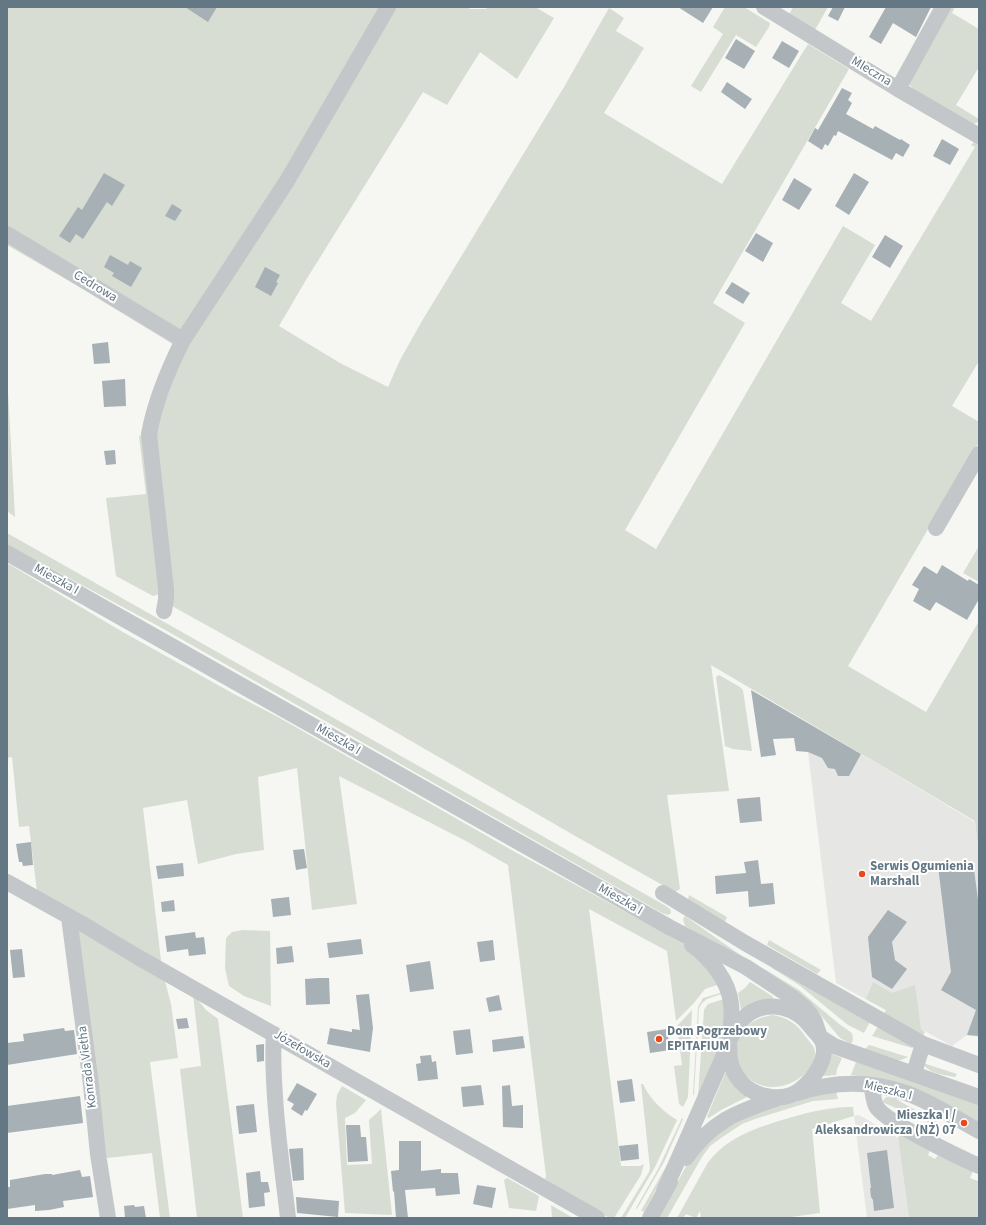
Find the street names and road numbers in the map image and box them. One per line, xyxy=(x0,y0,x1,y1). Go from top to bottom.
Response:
street label: Mleczna xyxy=(848,54,894,90)
street label: Cedrowa xyxy=(70,268,120,306)
street label: Mieszka I xyxy=(31,561,81,599)
street label: Mieszka I xyxy=(313,721,363,759)
street label: Mieszka I xyxy=(595,881,645,919)
street label: Konrada Vietha xyxy=(75,1025,101,1109)
street label: Józefowska xyxy=(271,1027,333,1073)
street label: Mieszka I xyxy=(862,1078,914,1104)

